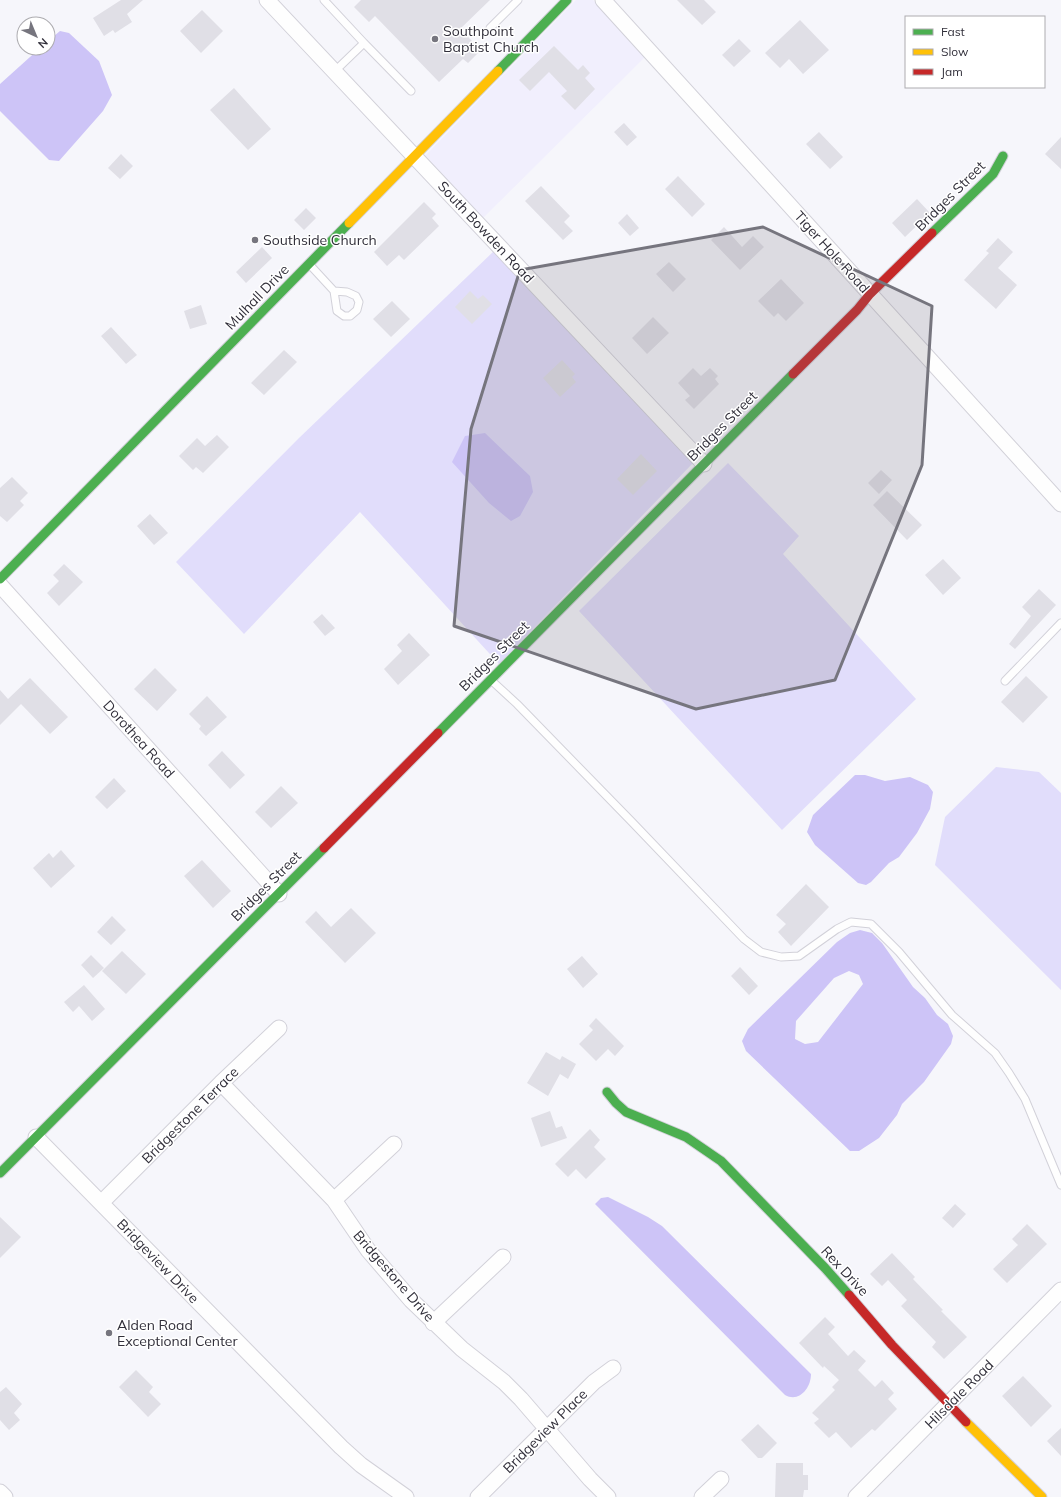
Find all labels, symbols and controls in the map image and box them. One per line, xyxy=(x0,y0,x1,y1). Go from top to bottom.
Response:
north arrow xyxy=(16,16,56,56)
legend xyxy=(905,16,1045,88)
place label: Southpoint Baptist Church xyxy=(443,22,539,56)
text: Fast xyxy=(941,24,965,39)
marker: Southpoint Baptist Church xyxy=(430,34,440,44)
text: N xyxy=(35,35,51,51)
text: Slow xyxy=(941,44,969,59)
text: Jam xyxy=(941,64,963,79)
street label: Bridges Street xyxy=(911,157,989,235)
street label: South Bowden Road xyxy=(434,177,538,287)
street label: Tiger Hole Road xyxy=(790,207,874,297)
place label: Southside Church xyxy=(263,231,377,249)
marker: Southside Church xyxy=(250,235,260,245)
street label: Mulhall Drive xyxy=(221,260,293,334)
street label: Bridges Street xyxy=(683,387,761,465)
street label: Bridges Street xyxy=(455,617,533,695)
street label: Dorothea Road xyxy=(99,696,179,782)
street label: Bridges Street xyxy=(227,847,305,925)
street label: Bridgestone Terrace xyxy=(138,1063,242,1167)
street label: Bridgeview Drive xyxy=(113,1215,203,1307)
street label: Bridgestone Drive xyxy=(349,1227,439,1325)
street label: Rex Drive xyxy=(817,1242,873,1300)
place label: Alden Road Exceptional Center xyxy=(117,1316,238,1350)
marker: Alden Road Exceptional Center xyxy=(104,1328,114,1338)
street label: Hilsdale Road xyxy=(921,1356,997,1432)
street label: Bridgeview Place xyxy=(499,1385,591,1477)

